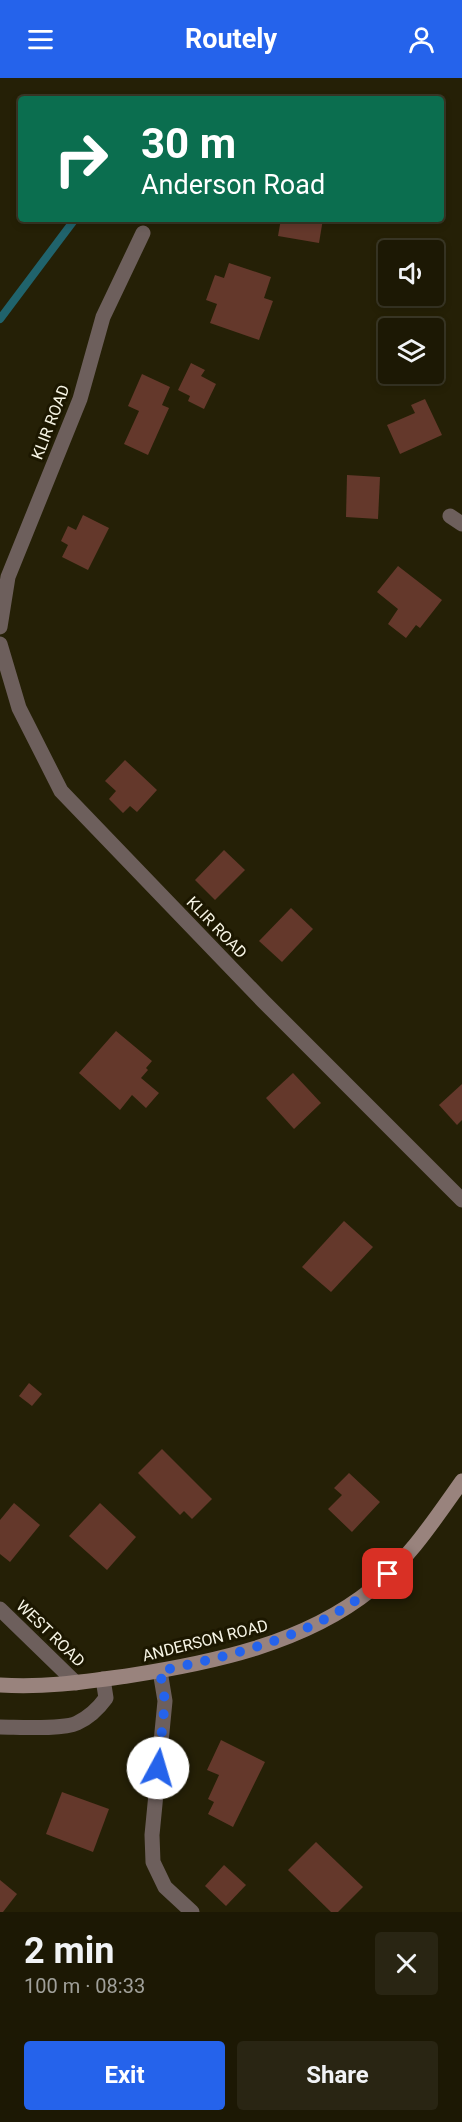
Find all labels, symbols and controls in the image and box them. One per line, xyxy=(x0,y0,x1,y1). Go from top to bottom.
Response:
icon: menu xyxy=(24,23,57,56)
text: Routely xyxy=(185,23,277,55)
icon: person xyxy=(405,23,438,56)
text: 30 m xyxy=(141,119,236,168)
icon: right xyxy=(42,120,120,198)
text: Anderson Road xyxy=(141,169,325,201)
map controls xyxy=(378,240,444,384)
button: sound xyxy=(378,240,444,306)
button: layers xyxy=(378,318,444,384)
street label: KLIR ROAD xyxy=(28,382,73,462)
street label: KLIR ROAD xyxy=(183,893,251,962)
pin xyxy=(362,1548,413,1599)
icon: arrive xyxy=(371,1557,404,1590)
street label: WEST ROAD xyxy=(13,1596,89,1671)
street label: ANDERSON ROAD xyxy=(140,1616,270,1665)
position arrow xyxy=(126,1736,190,1800)
text: 2 min xyxy=(24,1930,115,1972)
button: close xyxy=(375,1932,438,1995)
text: 100 m · 08:33 xyxy=(24,1974,145,1998)
button: Exit xyxy=(24,2041,225,2110)
button: Share xyxy=(237,2041,438,2110)

